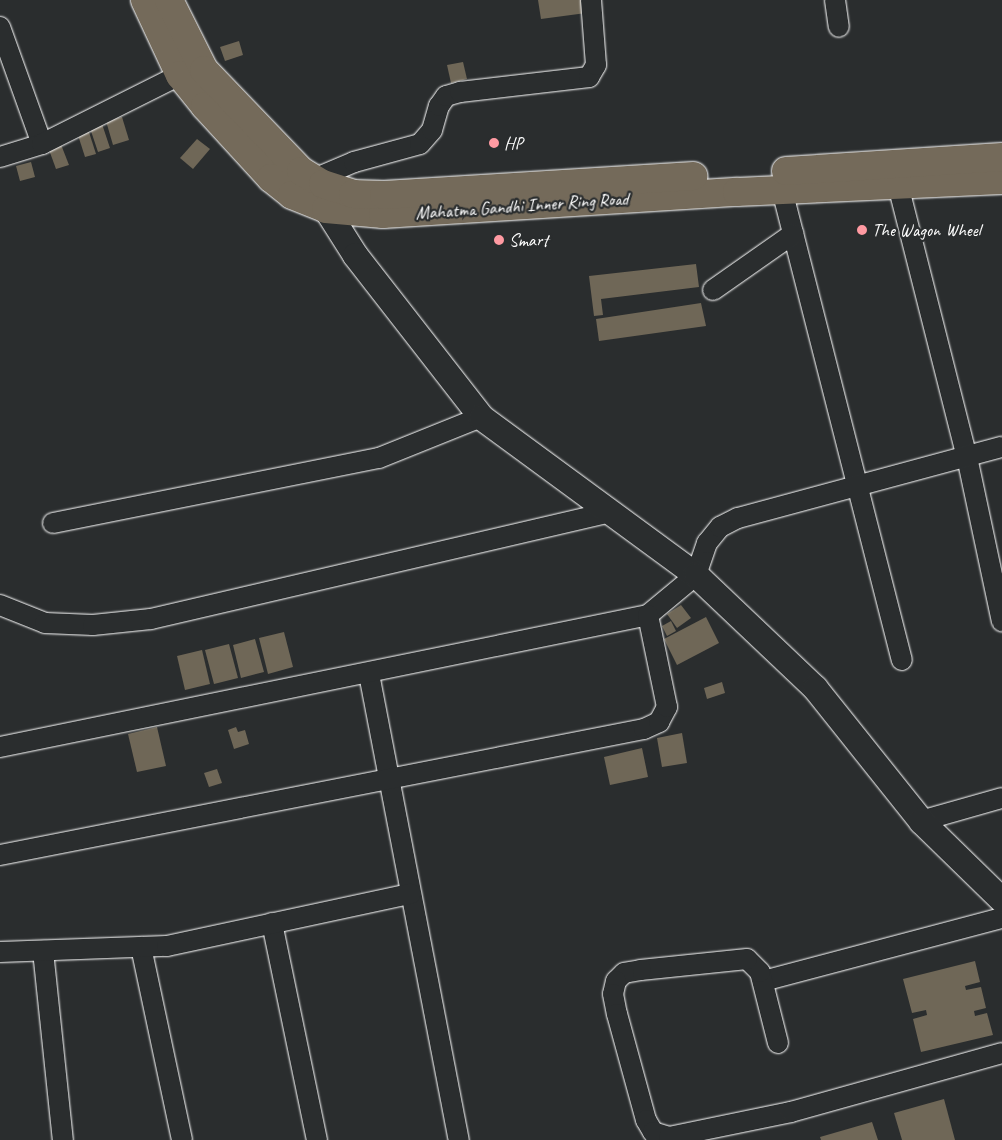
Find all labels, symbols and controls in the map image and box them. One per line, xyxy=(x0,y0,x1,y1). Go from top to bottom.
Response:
place label: HP xyxy=(504,132,523,154)
marker: HP xyxy=(488,137,500,149)
street label: Mahatma Gandhi Inner Ring Road xyxy=(415,188,629,224)
place label: The Wagon Wheel xyxy=(872,219,982,241)
marker: The Wagon Wheel xyxy=(856,224,868,236)
place label: Smart xyxy=(509,229,548,251)
marker: Smart xyxy=(493,234,505,246)

